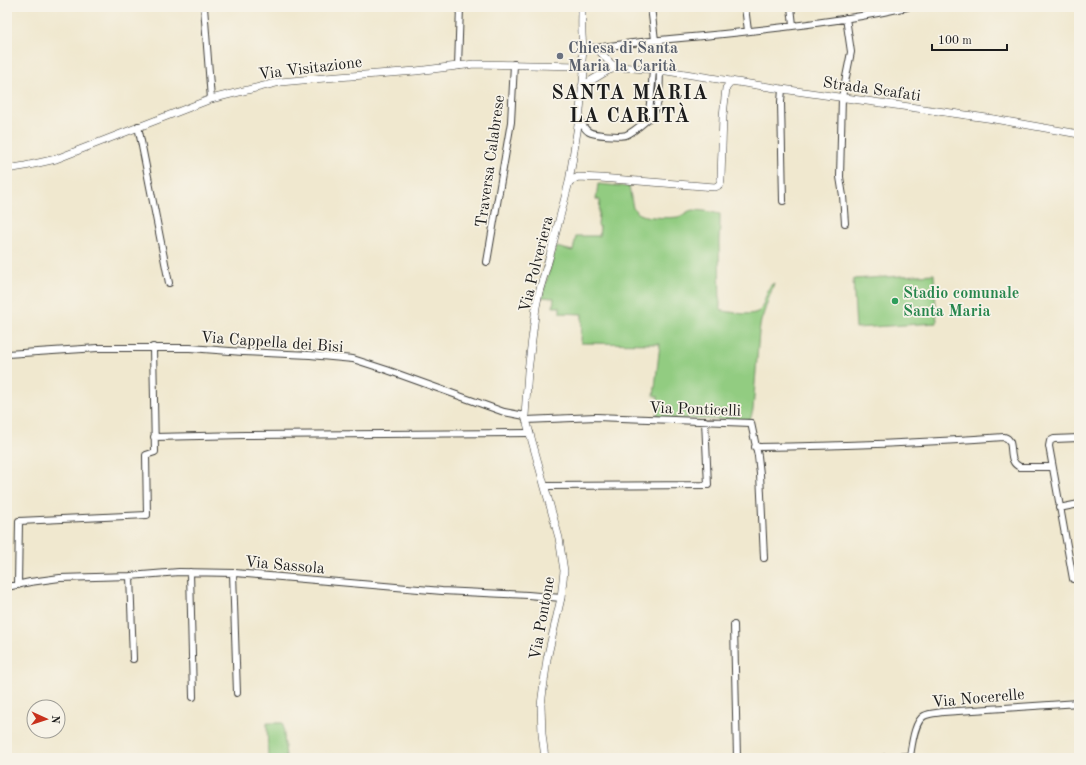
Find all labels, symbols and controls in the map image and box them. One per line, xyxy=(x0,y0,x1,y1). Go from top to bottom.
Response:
scale bar xyxy=(932,26,1007,52)
text: 100 m xyxy=(938,35,972,47)
place label: Chiesa di Santa Maria la Carità xyxy=(568,41,678,75)
marker: Chiesa di Santa Maria la Carità xyxy=(555,51,565,61)
street label: Via Visitazione xyxy=(257,55,363,83)
street label: Strada Scafati xyxy=(822,75,922,105)
district label: SANTA MARIA LA CARITÀ xyxy=(551,84,709,127)
street label: Traversa Calabrese xyxy=(474,94,508,229)
street label: Via Polveriera xyxy=(517,215,557,314)
place label: Stadio comunale Santa Maria xyxy=(903,286,1019,320)
marker: Stadio comunale Santa Maria xyxy=(890,296,900,306)
street label: Via Cappella dei Bisi xyxy=(200,330,344,356)
street label: Via Ponticelli xyxy=(649,400,741,420)
street label: Via Sassola xyxy=(244,555,326,577)
street label: Via Pontone xyxy=(528,575,558,661)
street label: Via Nocerelle xyxy=(931,687,1025,711)
north arrow xyxy=(26,699,66,739)
text: N xyxy=(49,715,60,725)

